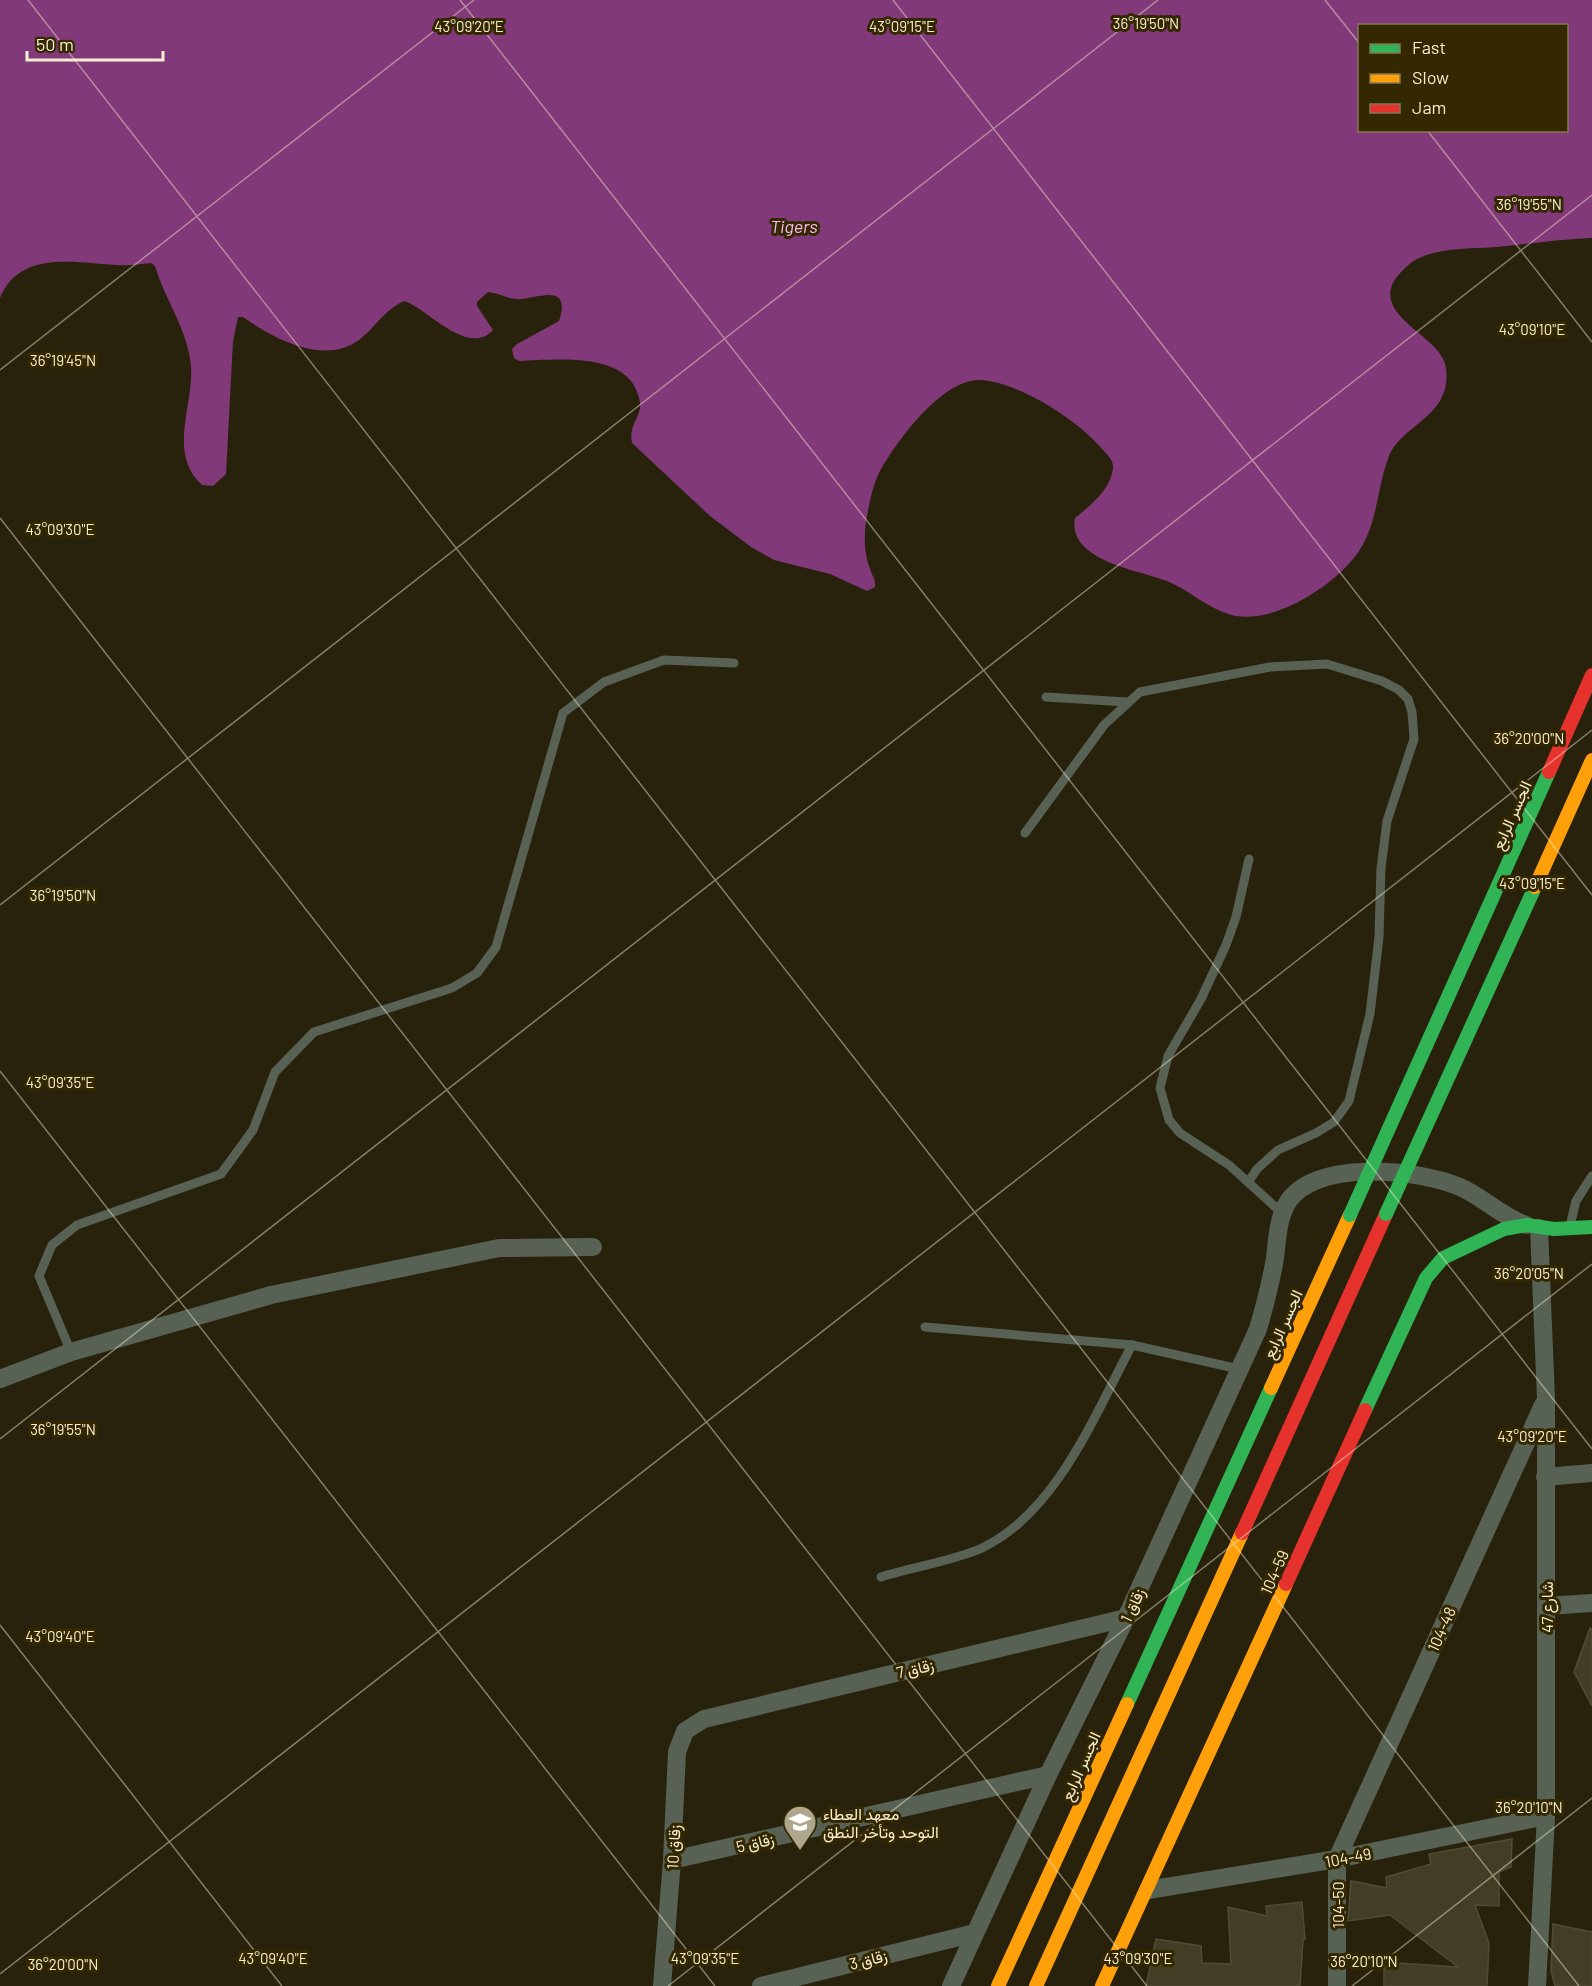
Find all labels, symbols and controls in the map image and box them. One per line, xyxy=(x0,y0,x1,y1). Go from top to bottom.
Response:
text: 36°19'50"N xyxy=(1113,14,1179,32)
text: 43°09'20"E xyxy=(434,17,504,35)
text: 43°09'15"E xyxy=(869,17,935,35)
scale bar xyxy=(27,24,164,62)
legend xyxy=(1358,24,1568,132)
text: 50 m xyxy=(36,33,74,55)
text: Fast xyxy=(1412,36,1446,58)
text: Slow xyxy=(1412,66,1449,88)
text: Jam xyxy=(1412,96,1446,118)
text: 36°19'55"N xyxy=(1496,195,1562,213)
water label: Tigers xyxy=(770,215,818,237)
text: 43°09'10"E xyxy=(1499,320,1565,338)
text: 36°19'45"N xyxy=(30,351,96,369)
text: 43°09'30"E xyxy=(25,520,95,538)
text: 36°20'00"N xyxy=(1494,729,1564,747)
street label: الجسر الرابع xyxy=(1487,778,1537,854)
text: 43°09'15"E xyxy=(1499,874,1565,892)
text: 36°19'50"N xyxy=(30,886,96,904)
text: 43°09'35"E xyxy=(26,1073,94,1091)
text: 36°20'05"N xyxy=(1494,1264,1564,1282)
street label: الجسر الرابع xyxy=(1258,1287,1308,1363)
text: 36°19'55"N xyxy=(30,1420,96,1438)
text: 43°09'20"E xyxy=(1497,1427,1567,1445)
street label: 104-59 xyxy=(1256,1547,1292,1597)
street label: شارع 47 xyxy=(1537,1581,1559,1633)
street label: زقاق 1 xyxy=(1116,1585,1150,1626)
street label: 104-48 xyxy=(1423,1604,1459,1654)
text: 43°09'40"E xyxy=(25,1627,95,1645)
street label: زقاق 7 xyxy=(894,1654,936,1683)
street label: الجسر الرابع xyxy=(1056,1729,1106,1805)
text: 36°20'10"N xyxy=(1495,1798,1563,1816)
school or university icon: معهد العطاء التوحد وتأخر النطق xyxy=(782,1804,818,1851)
place label: معهد العطاء التوحد وتأخر النطق xyxy=(823,1804,939,1843)
street label: زقاق 10 xyxy=(662,1824,686,1870)
street label: زقاق 5 xyxy=(734,1828,776,1858)
street label: 104-49 xyxy=(1323,1843,1373,1871)
street label: 104-50 xyxy=(1328,1881,1347,1929)
street label: زقاق 3 xyxy=(847,1945,889,1975)
text: 43°09'40"E xyxy=(238,1949,308,1967)
text: 43°09'35"E xyxy=(671,1949,739,1967)
text: 43°09'30"E xyxy=(1103,1949,1173,1967)
text: 36°20'10"N xyxy=(1330,1952,1398,1970)
text: 36°20'00"N xyxy=(28,1955,98,1973)

